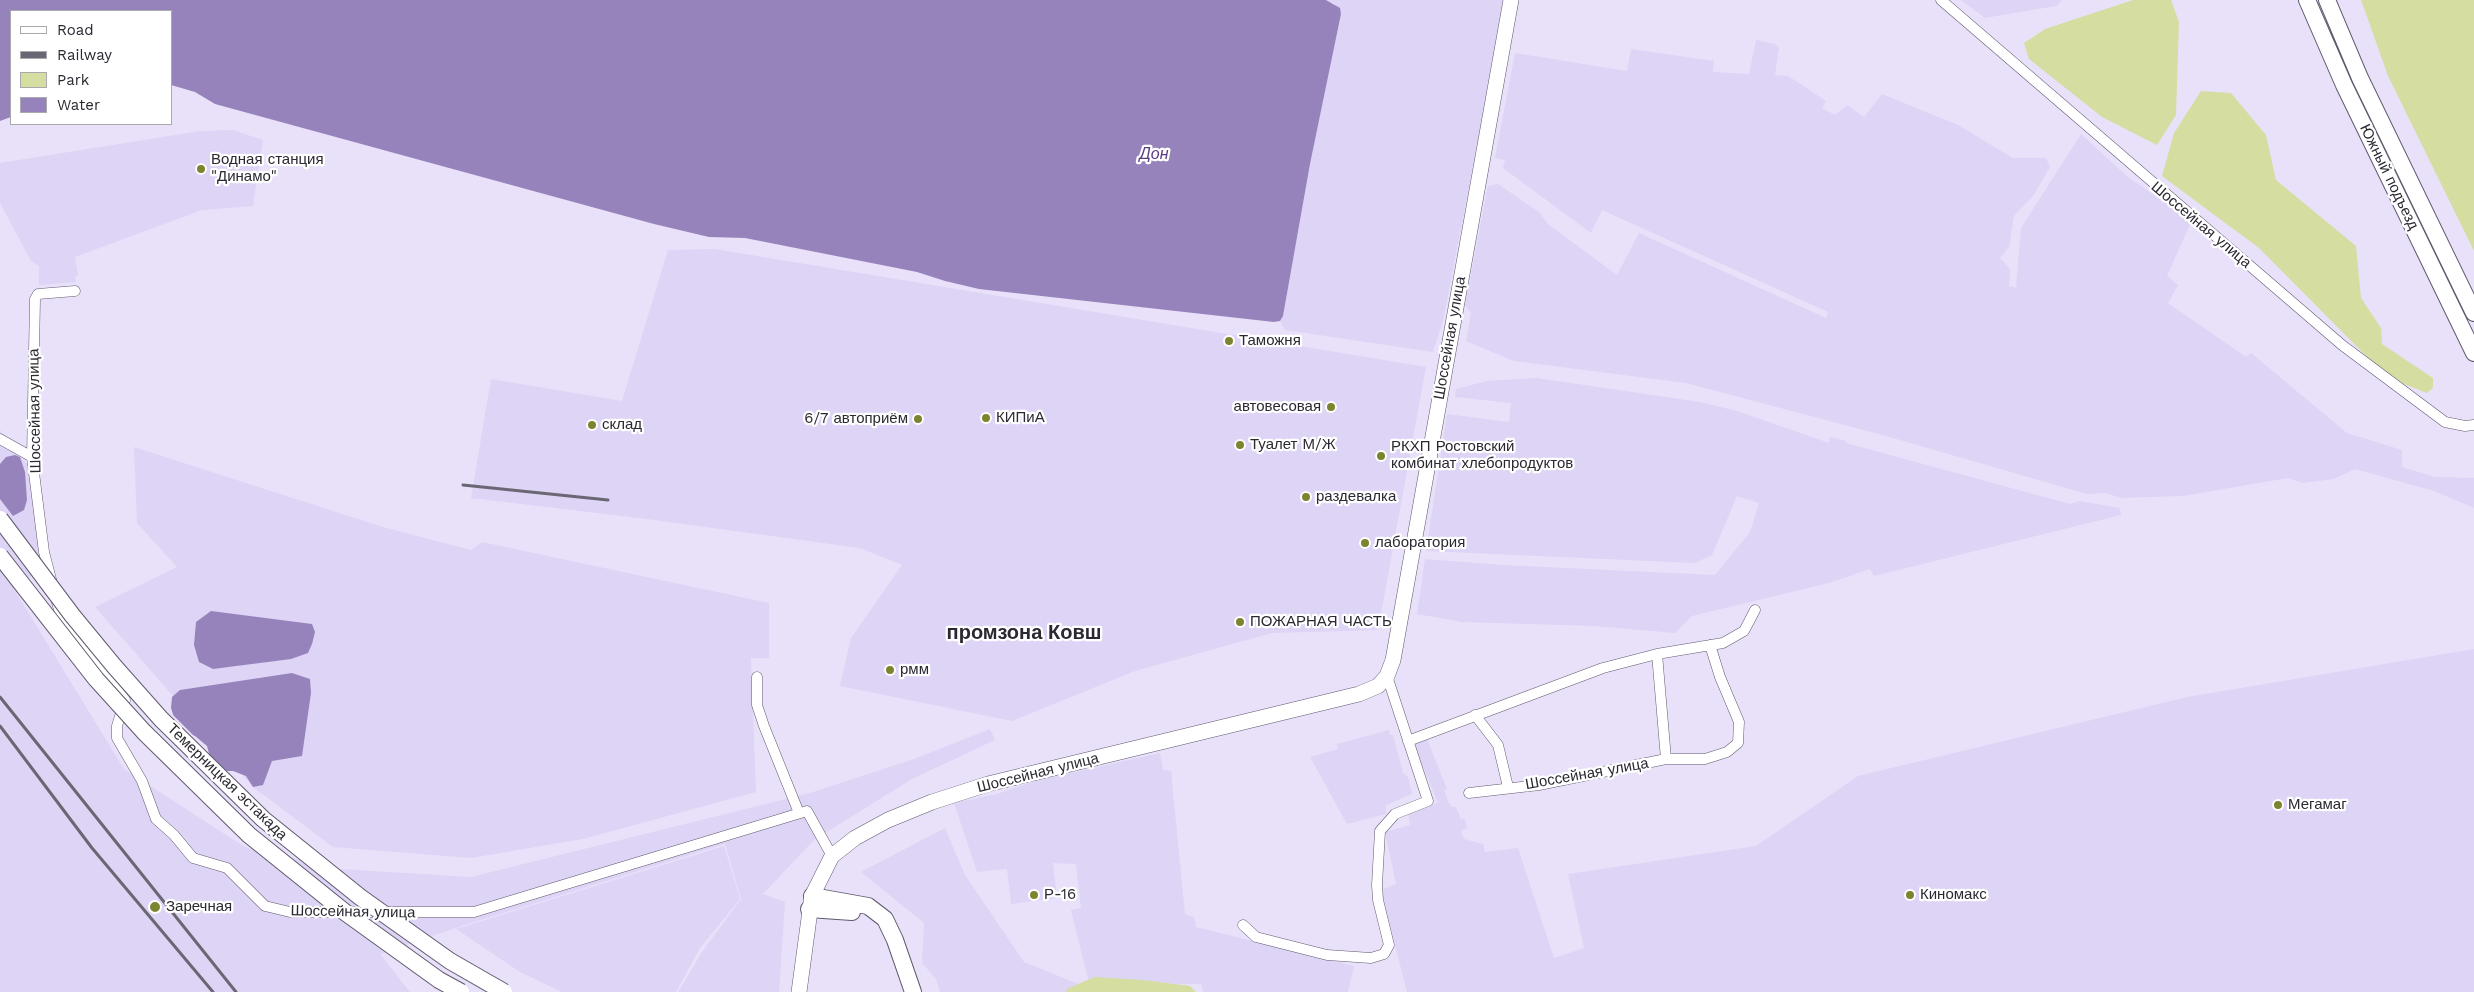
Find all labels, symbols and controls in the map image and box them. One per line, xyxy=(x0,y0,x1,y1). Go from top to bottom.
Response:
legend xyxy=(10,10,172,125)
text: Road xyxy=(57,21,94,39)
text: Railway xyxy=(57,46,112,64)
text: Park xyxy=(57,71,89,89)
text: Water xyxy=(57,96,100,114)
street label: Южный подъезд xyxy=(2356,121,2422,233)
water label: Дон xyxy=(1140,144,1168,164)
place label: Водная станция "Динамо" xyxy=(211,151,324,186)
marker: Водная станция "Динамо" xyxy=(195,163,207,175)
street label: Шоссейная улица xyxy=(2147,178,2255,272)
street label: Шоссейная улица xyxy=(1430,275,1470,401)
place label: Таможня xyxy=(1239,332,1301,350)
marker: Таможня xyxy=(1223,335,1235,347)
street label: Шоссейная улица xyxy=(25,348,45,474)
place label: автовесовая xyxy=(1234,398,1321,416)
marker: автовесовая xyxy=(1325,401,1337,413)
place label: КИПиА xyxy=(996,409,1045,427)
place label: 6/7 автоприём xyxy=(804,410,908,428)
marker: КИПиА xyxy=(980,412,992,424)
marker: 6/7 автоприём xyxy=(912,413,924,425)
place label: склад xyxy=(602,416,642,434)
marker: склад xyxy=(586,419,598,431)
place label: Туалет М/Ж xyxy=(1250,436,1335,454)
place label: РКХП Ростовский комбинат хлебопродуктов xyxy=(1391,438,1573,473)
marker: Туалет М/Ж xyxy=(1234,439,1246,451)
marker: РКХП Ростовский комбинат хлебопродуктов xyxy=(1375,450,1387,462)
place label: раздевалка xyxy=(1316,488,1396,506)
marker: раздевалка xyxy=(1300,491,1312,503)
place label: лаборатория xyxy=(1375,534,1465,552)
marker: лаборатория xyxy=(1359,537,1371,549)
place label: ПОЖАРНАЯ ЧАСТЬ xyxy=(1250,613,1392,631)
marker: ПОЖАРНАЯ ЧАСТЬ xyxy=(1234,616,1246,628)
district label: промзона Ковш xyxy=(947,621,1101,645)
place label: рмм xyxy=(900,661,929,679)
marker: рмм xyxy=(884,664,896,676)
street label: Темерницкая эстакада xyxy=(163,720,291,844)
street label: Шоссейная улица xyxy=(975,749,1101,797)
street label: Шоссейная улица xyxy=(1524,754,1650,794)
place label: Мегамаг xyxy=(2288,796,2347,814)
marker: Мегамаг xyxy=(2272,799,2284,811)
place label: Р-16 xyxy=(1044,886,1076,904)
place label: Киномакс xyxy=(1920,886,1987,904)
marker: Р-16 xyxy=(1028,889,1040,901)
marker: Киномакс xyxy=(1904,889,1916,901)
place label: Заречная xyxy=(166,898,232,916)
marker: Заречная xyxy=(148,900,162,914)
street label: Шоссейная улица xyxy=(290,902,416,922)

